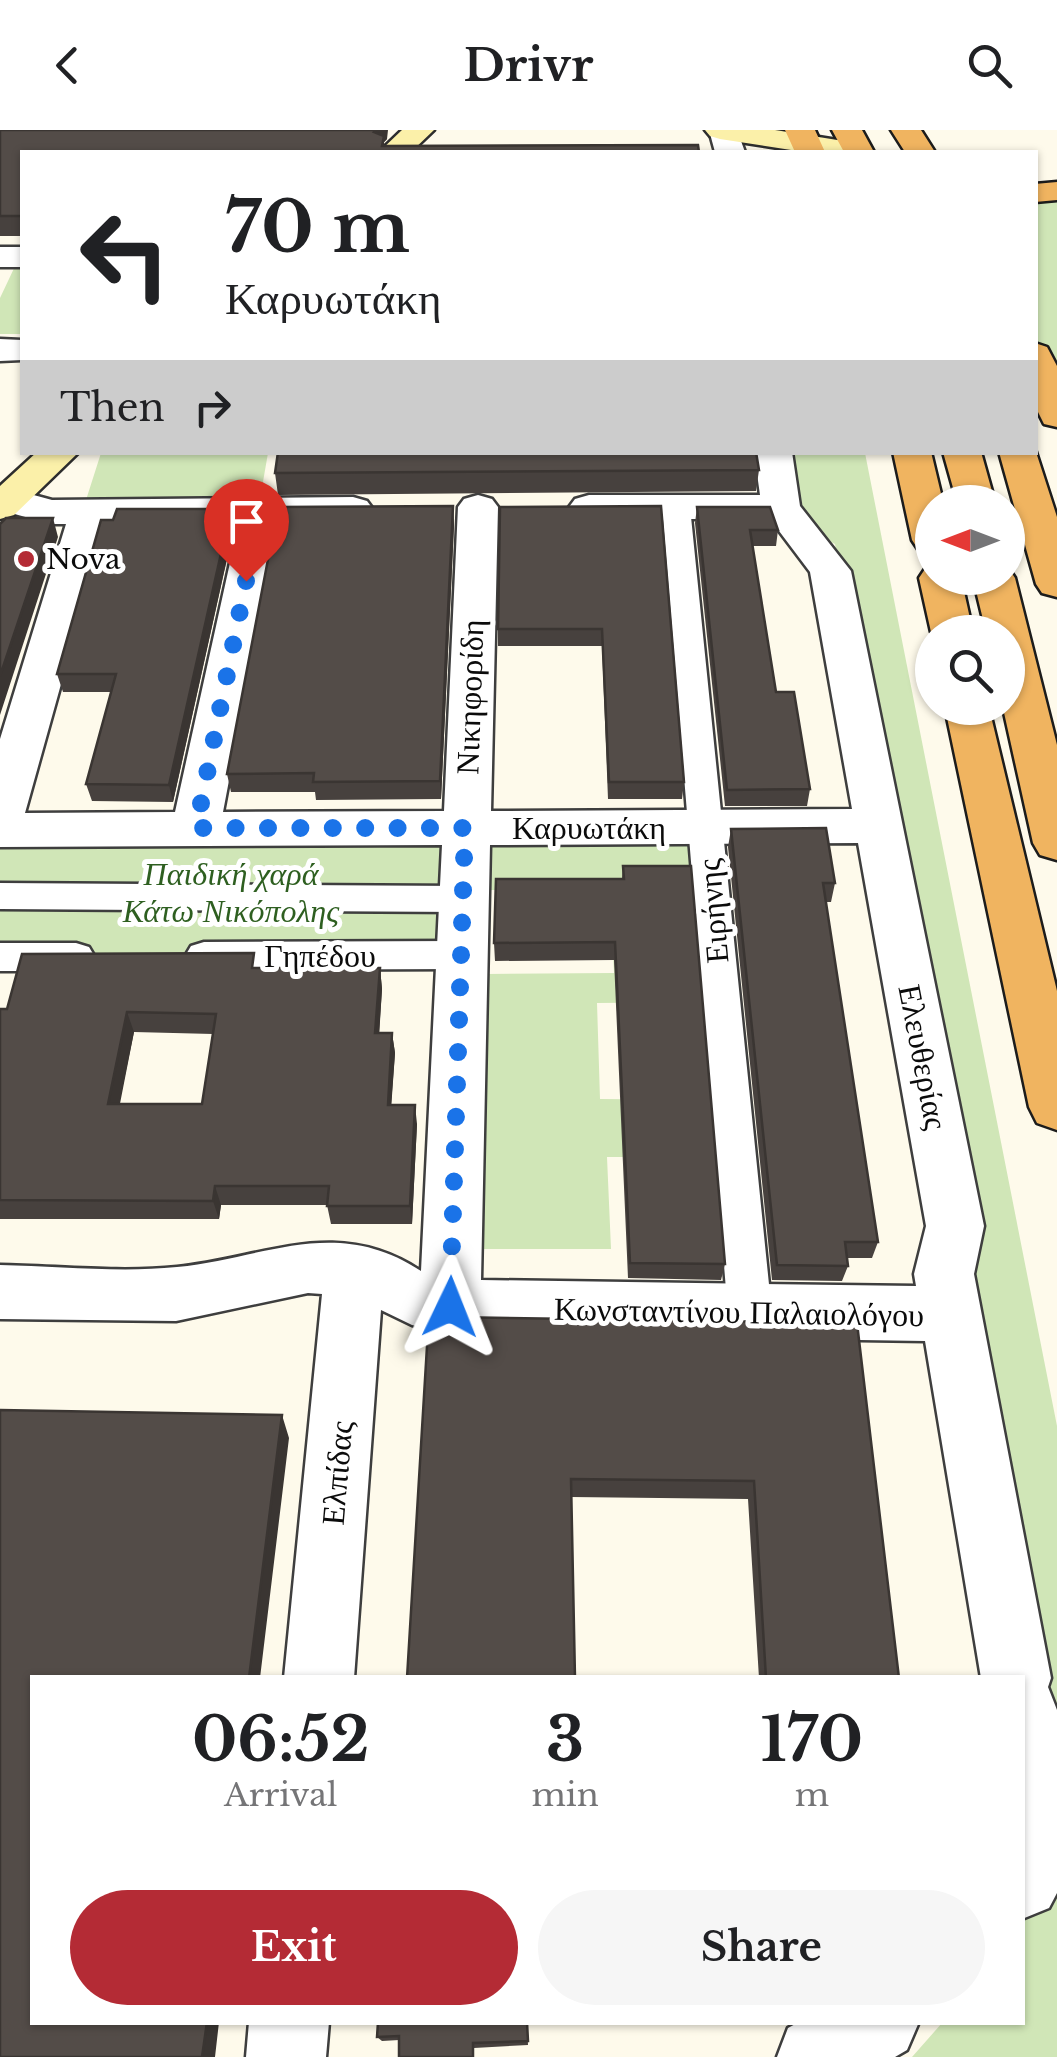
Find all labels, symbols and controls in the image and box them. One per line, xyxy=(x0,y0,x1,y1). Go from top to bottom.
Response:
text: Drivr xyxy=(463,37,594,93)
icon: back xyxy=(40,38,95,93)
icon: search xyxy=(962,38,1017,93)
text: 70 m xyxy=(225,184,410,271)
icon: left xyxy=(60,190,190,320)
text: Καρυωτάκη xyxy=(225,270,442,326)
icon: right xyxy=(185,380,240,435)
text: Then xyxy=(60,384,165,431)
pin xyxy=(204,479,289,582)
north arrow xyxy=(915,485,1025,595)
map controls xyxy=(915,485,1025,725)
icon: arrive xyxy=(219,494,274,549)
place label: Nova xyxy=(46,542,121,577)
marker: Nova xyxy=(15,548,37,570)
button: search xyxy=(915,615,1025,725)
street label: Νικηφορίδη xyxy=(447,619,493,775)
street label: Καρυωτάκη xyxy=(512,808,666,848)
park label: Παιδική χαρά Κάτω Νικόπολης xyxy=(122,854,340,931)
street label: Ειρήνης xyxy=(688,857,737,965)
street label: Γηπέδου xyxy=(264,936,376,976)
street label: Ελευθερίας xyxy=(889,981,957,1133)
position arrow xyxy=(398,1255,502,1359)
street label: Κωνσταντίνου Παλαιολόγου xyxy=(554,1289,924,1335)
street label: Ελπίδας xyxy=(313,1419,361,1527)
text: 06:52 xyxy=(192,1703,369,1777)
text: 3 xyxy=(546,1703,584,1777)
text: 170 xyxy=(761,1703,863,1777)
text: Arrival xyxy=(224,1775,337,1815)
text: min xyxy=(531,1775,599,1815)
text: m xyxy=(795,1775,829,1815)
button: Exit xyxy=(70,1890,518,2005)
button: Share xyxy=(538,1890,985,2005)

